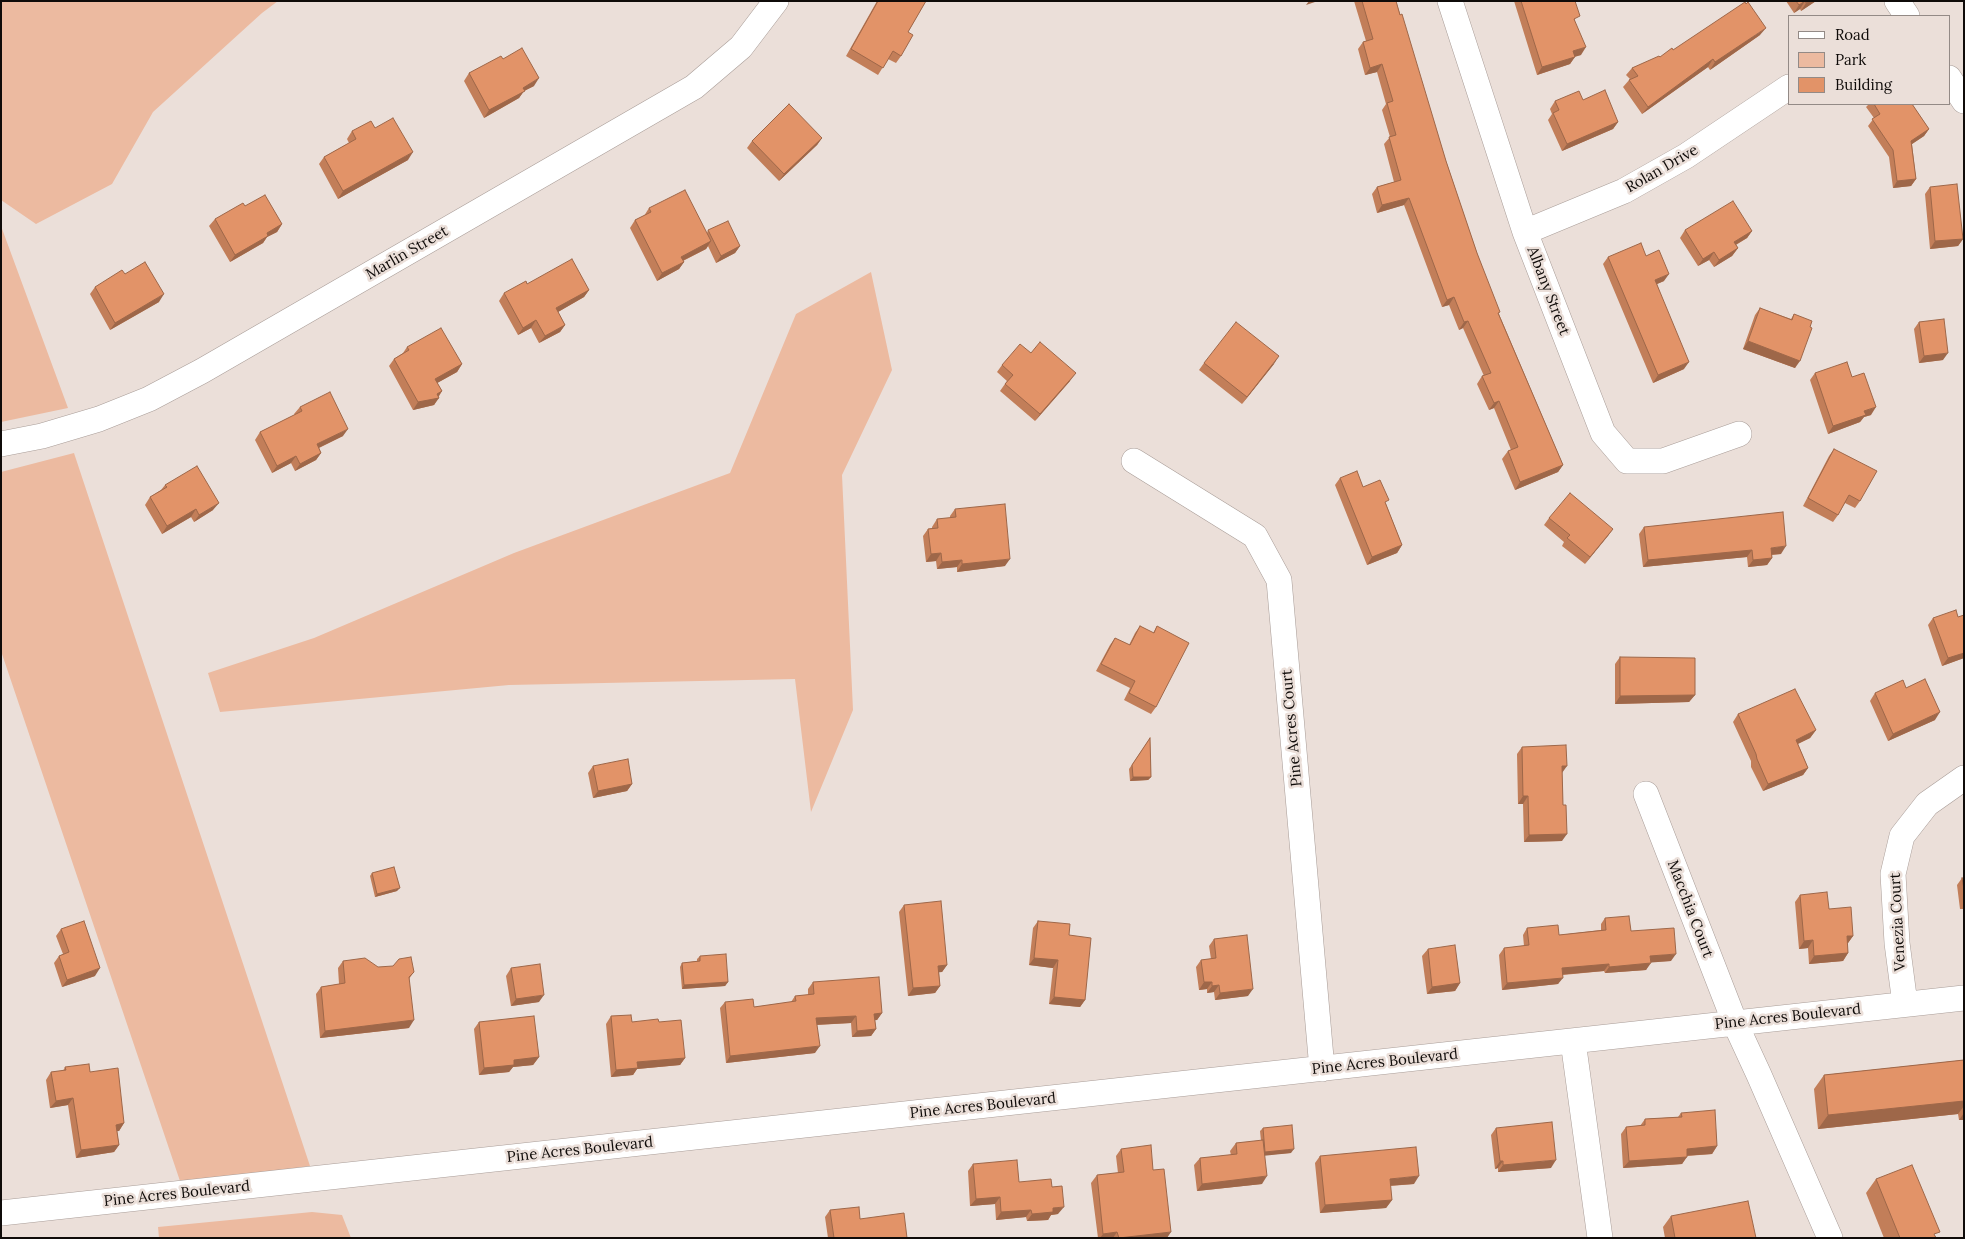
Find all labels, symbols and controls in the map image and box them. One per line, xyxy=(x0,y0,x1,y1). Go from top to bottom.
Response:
legend xyxy=(1788,15,1950,105)
text: Road xyxy=(1835,25,1870,44)
text: Park xyxy=(1835,50,1866,69)
text: Building xyxy=(1835,75,1892,94)
street label: Rolan Drive xyxy=(1623,141,1701,197)
street label: Marlin Street xyxy=(363,222,451,284)
street label: Albany Street xyxy=(1523,244,1573,338)
street label: Pine Acres Court xyxy=(1278,668,1306,788)
street label: Macchia Court xyxy=(1663,858,1717,960)
street label: Venezia Court xyxy=(1886,872,1910,972)
street label: Pine Acres Boulevard xyxy=(1714,1000,1862,1034)
street label: Pine Acres Boulevard xyxy=(1311,1045,1459,1079)
street label: Pine Acres Boulevard xyxy=(909,1089,1057,1123)
street label: Pine Acres Boulevard xyxy=(506,1133,654,1167)
street label: Pine Acres Boulevard xyxy=(103,1177,251,1211)

